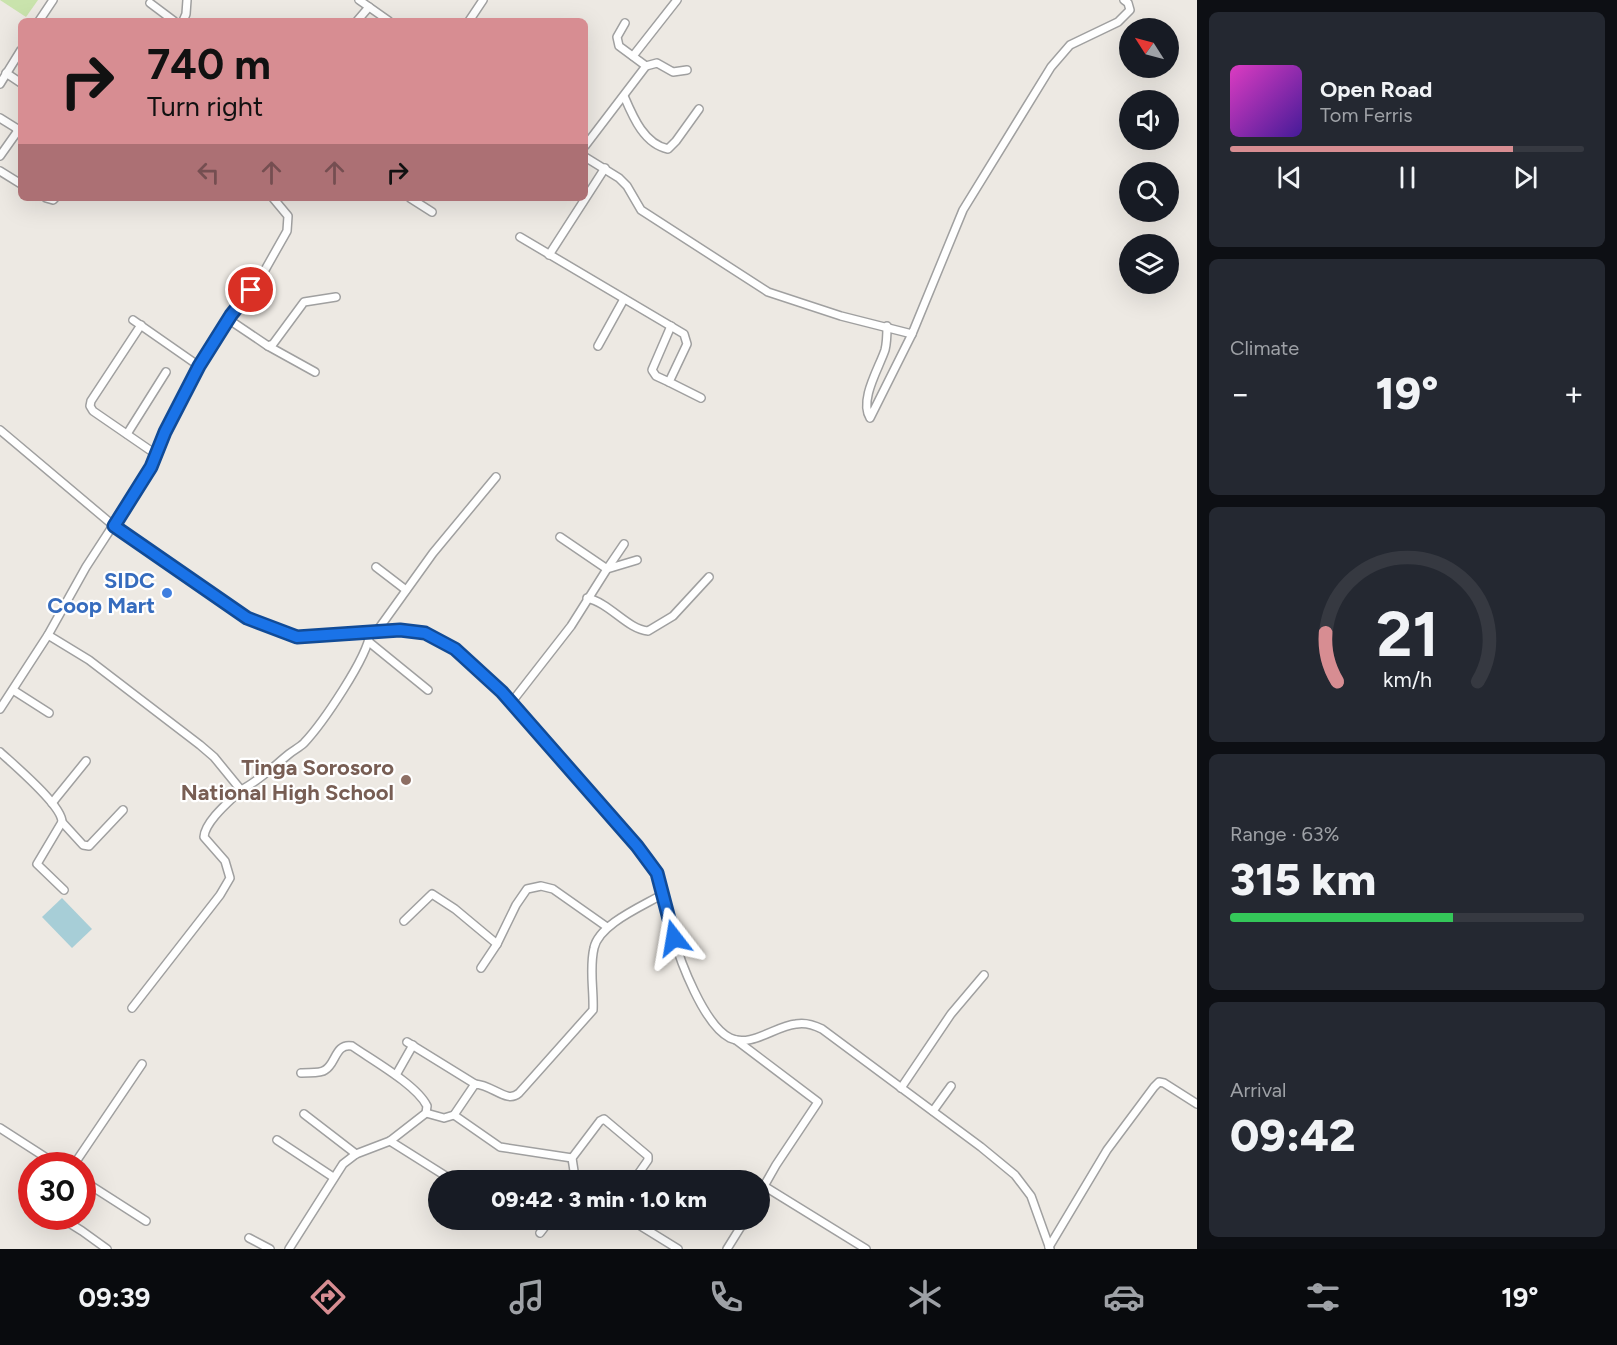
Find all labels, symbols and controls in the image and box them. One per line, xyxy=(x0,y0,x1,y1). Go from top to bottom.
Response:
north arrow xyxy=(1119,18,1179,78)
map controls xyxy=(1119,18,1179,294)
text: 740 m xyxy=(147,39,271,90)
icon: right xyxy=(48,42,126,120)
text: Open Road xyxy=(1320,76,1432,103)
text: Turn right xyxy=(147,90,263,123)
button: sound xyxy=(1119,90,1179,150)
text: Tom Ferris xyxy=(1320,103,1413,127)
icon: left xyxy=(192,156,225,189)
icon: ahead xyxy=(255,156,288,189)
icon: ahead xyxy=(318,156,351,189)
icon: right xyxy=(381,156,414,189)
icon: previous xyxy=(1273,161,1306,194)
icon: pause xyxy=(1391,161,1424,194)
icon: next xyxy=(1509,161,1542,194)
button: search xyxy=(1119,162,1179,222)
button: layers xyxy=(1119,234,1179,294)
pin xyxy=(225,264,276,315)
icon: arrive xyxy=(234,273,267,306)
text: Climate xyxy=(1230,336,1299,360)
text: 19° xyxy=(1376,366,1438,420)
text: − xyxy=(1230,374,1251,413)
text: + xyxy=(1563,374,1584,413)
place label: SIDC Coop Mart xyxy=(47,567,155,619)
marker: SIDC Coop Mart xyxy=(160,586,174,600)
text: 21 xyxy=(1376,597,1438,672)
text: km/h xyxy=(1383,667,1431,692)
place label: Tinga Sorosoro National High School xyxy=(181,754,394,806)
marker: Tinga Sorosoro National High School xyxy=(399,773,413,787)
text: Range · 63% xyxy=(1230,822,1339,846)
text: 315 km xyxy=(1230,852,1376,906)
position arrow xyxy=(642,906,706,970)
text: Arrival xyxy=(1230,1078,1286,1102)
text: 09:42 xyxy=(1230,1108,1356,1162)
speed limit sign: 30 xyxy=(18,1152,96,1230)
text: 09:42 · 3 min · 1.0 km xyxy=(491,1186,707,1213)
icon: directions xyxy=(307,1276,349,1318)
icon: music xyxy=(506,1276,548,1318)
icon: phone xyxy=(705,1276,747,1318)
icon: climate xyxy=(904,1276,946,1318)
icon: car xyxy=(1103,1276,1145,1318)
icon: filters xyxy=(1302,1276,1344,1318)
text: 09:39 xyxy=(78,1281,150,1314)
text: 19° xyxy=(1501,1281,1539,1314)

